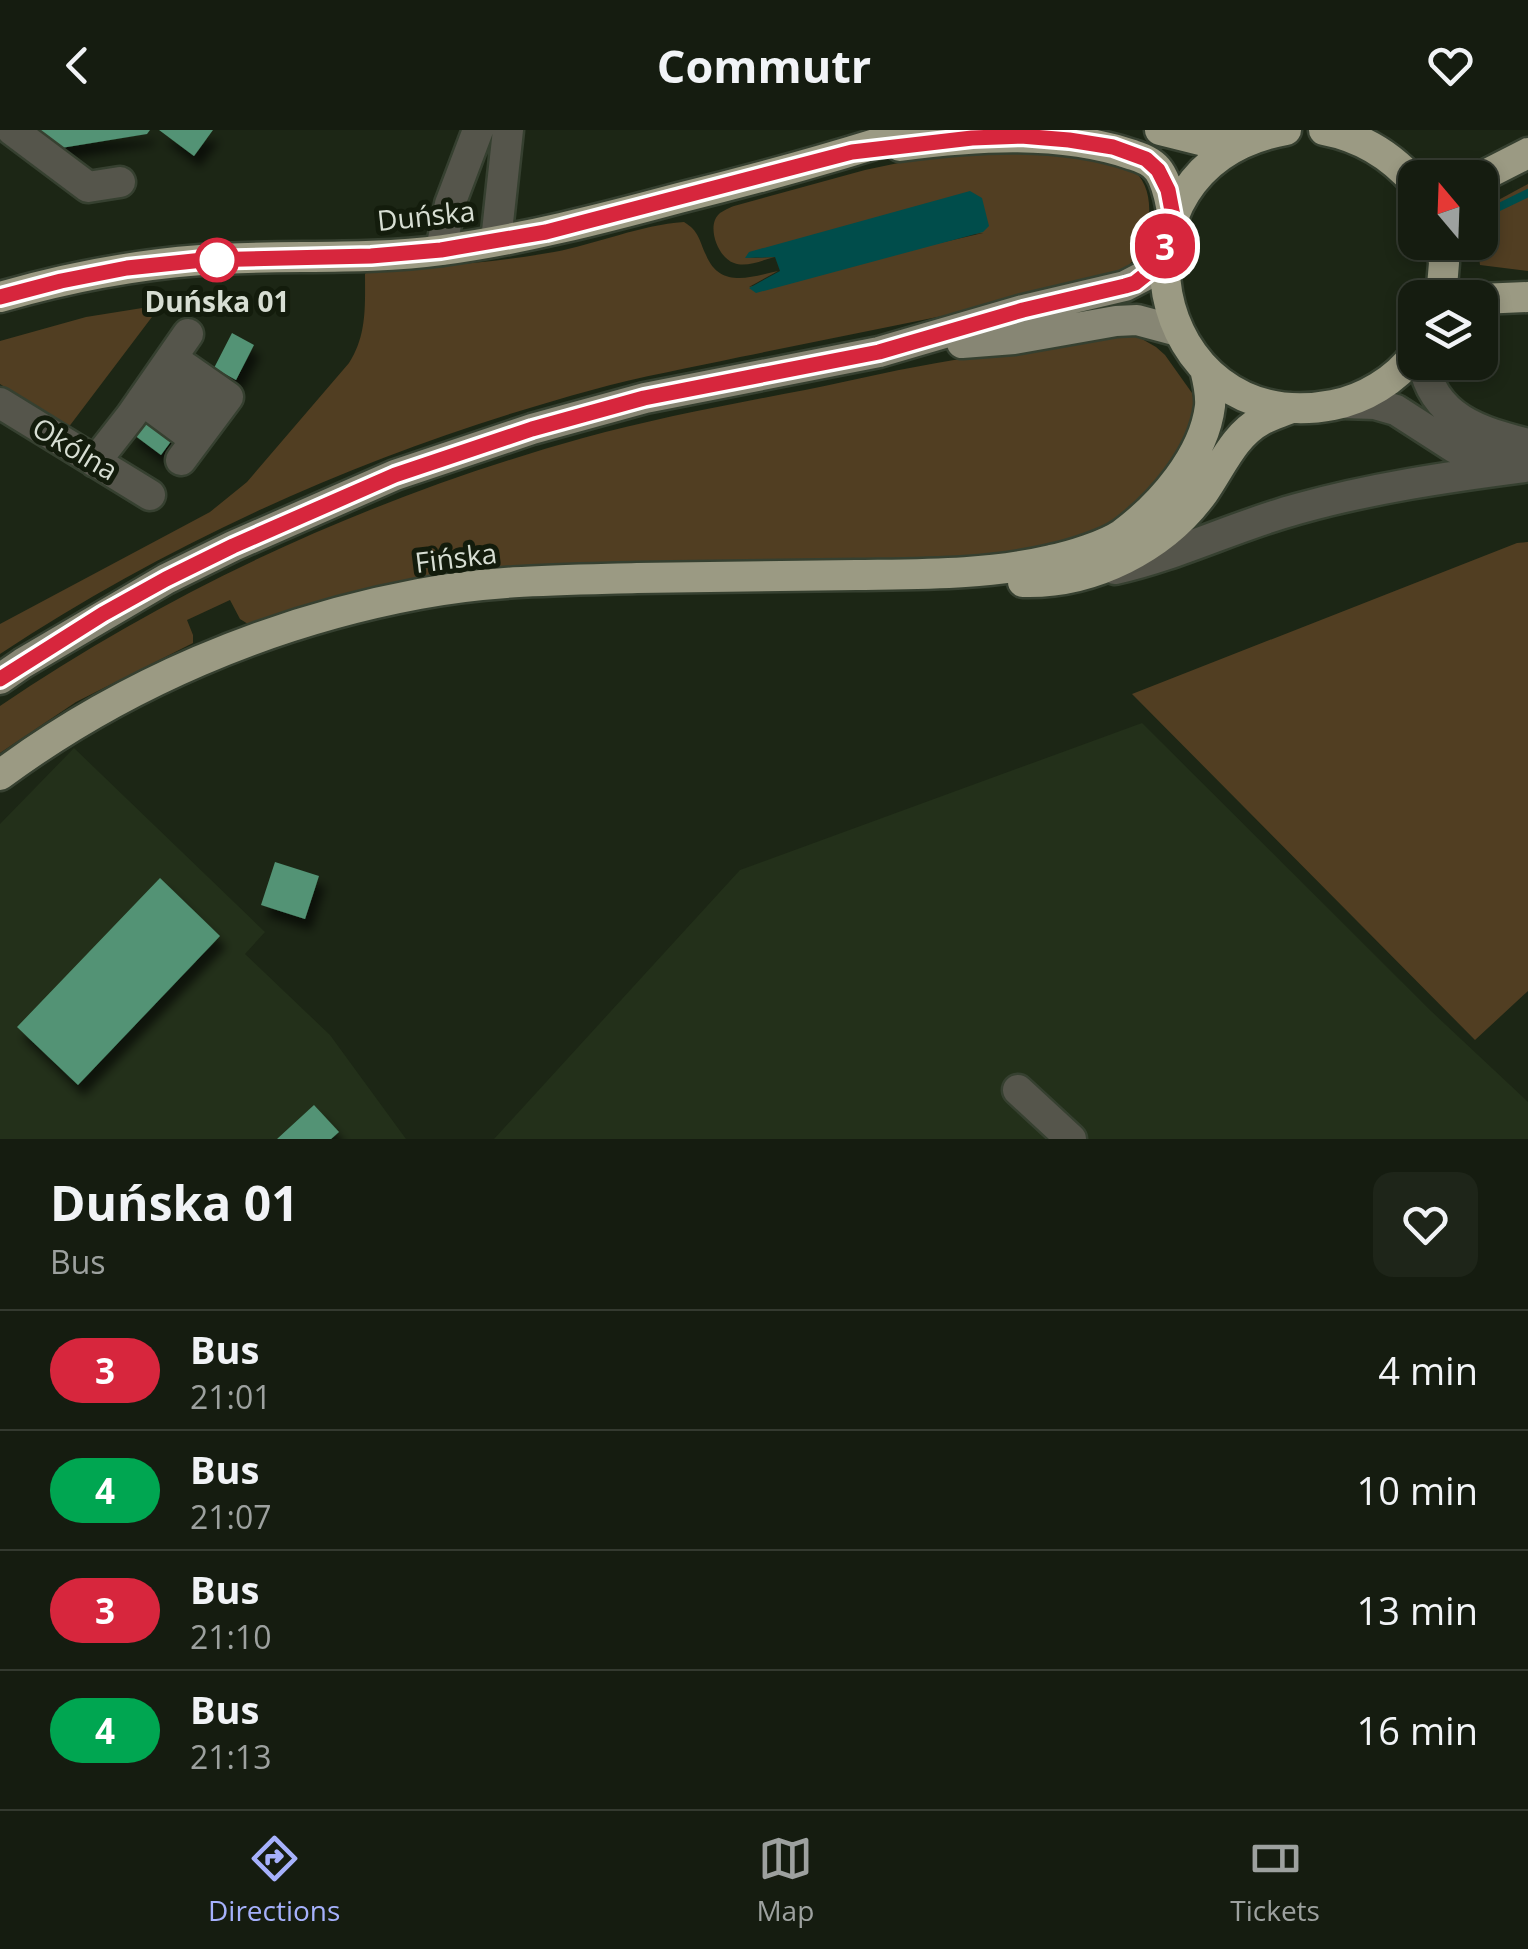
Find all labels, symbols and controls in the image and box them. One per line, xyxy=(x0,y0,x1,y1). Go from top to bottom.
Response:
text: Commutr xyxy=(657,35,871,96)
icon: back xyxy=(50,38,105,93)
icon: heart xyxy=(1423,38,1478,93)
north arrow xyxy=(1398,160,1498,260)
map controls xyxy=(1398,160,1498,380)
street label: Duńska xyxy=(375,191,477,239)
line badge: 3 xyxy=(1132,214,1198,278)
text: 3 xyxy=(1155,223,1175,270)
marker: Duńska 01 xyxy=(196,239,238,281)
button: layers xyxy=(1398,280,1498,380)
place label: Duńska 01 xyxy=(144,282,290,320)
street label: Okólna xyxy=(26,408,125,488)
street label: Fińska xyxy=(413,533,499,581)
text: Duńska 01 xyxy=(50,1170,299,1235)
button: heart xyxy=(1373,1172,1478,1277)
text: Bus xyxy=(50,1240,106,1283)
text: Bus xyxy=(190,1323,259,1375)
text: 4 min xyxy=(1378,1344,1478,1396)
text: 3 xyxy=(95,1347,115,1394)
text: 21:01 xyxy=(190,1375,272,1418)
text: Bus xyxy=(190,1443,259,1495)
text: 10 min xyxy=(1357,1464,1478,1516)
text: 4 xyxy=(95,1467,115,1514)
text: 21:07 xyxy=(190,1495,272,1538)
text: Bus xyxy=(190,1563,259,1615)
text: 13 min xyxy=(1357,1584,1478,1636)
text: 3 xyxy=(95,1587,115,1634)
text: 21:10 xyxy=(190,1615,272,1658)
text: Bus xyxy=(190,1683,259,1735)
text: 16 min xyxy=(1357,1704,1478,1756)
text: 4 xyxy=(95,1707,115,1754)
text: 21:13 xyxy=(190,1735,272,1778)
tab: Directions xyxy=(208,1831,340,1929)
tab: Map xyxy=(756,1831,814,1929)
tab: Tickets xyxy=(1230,1831,1320,1929)

